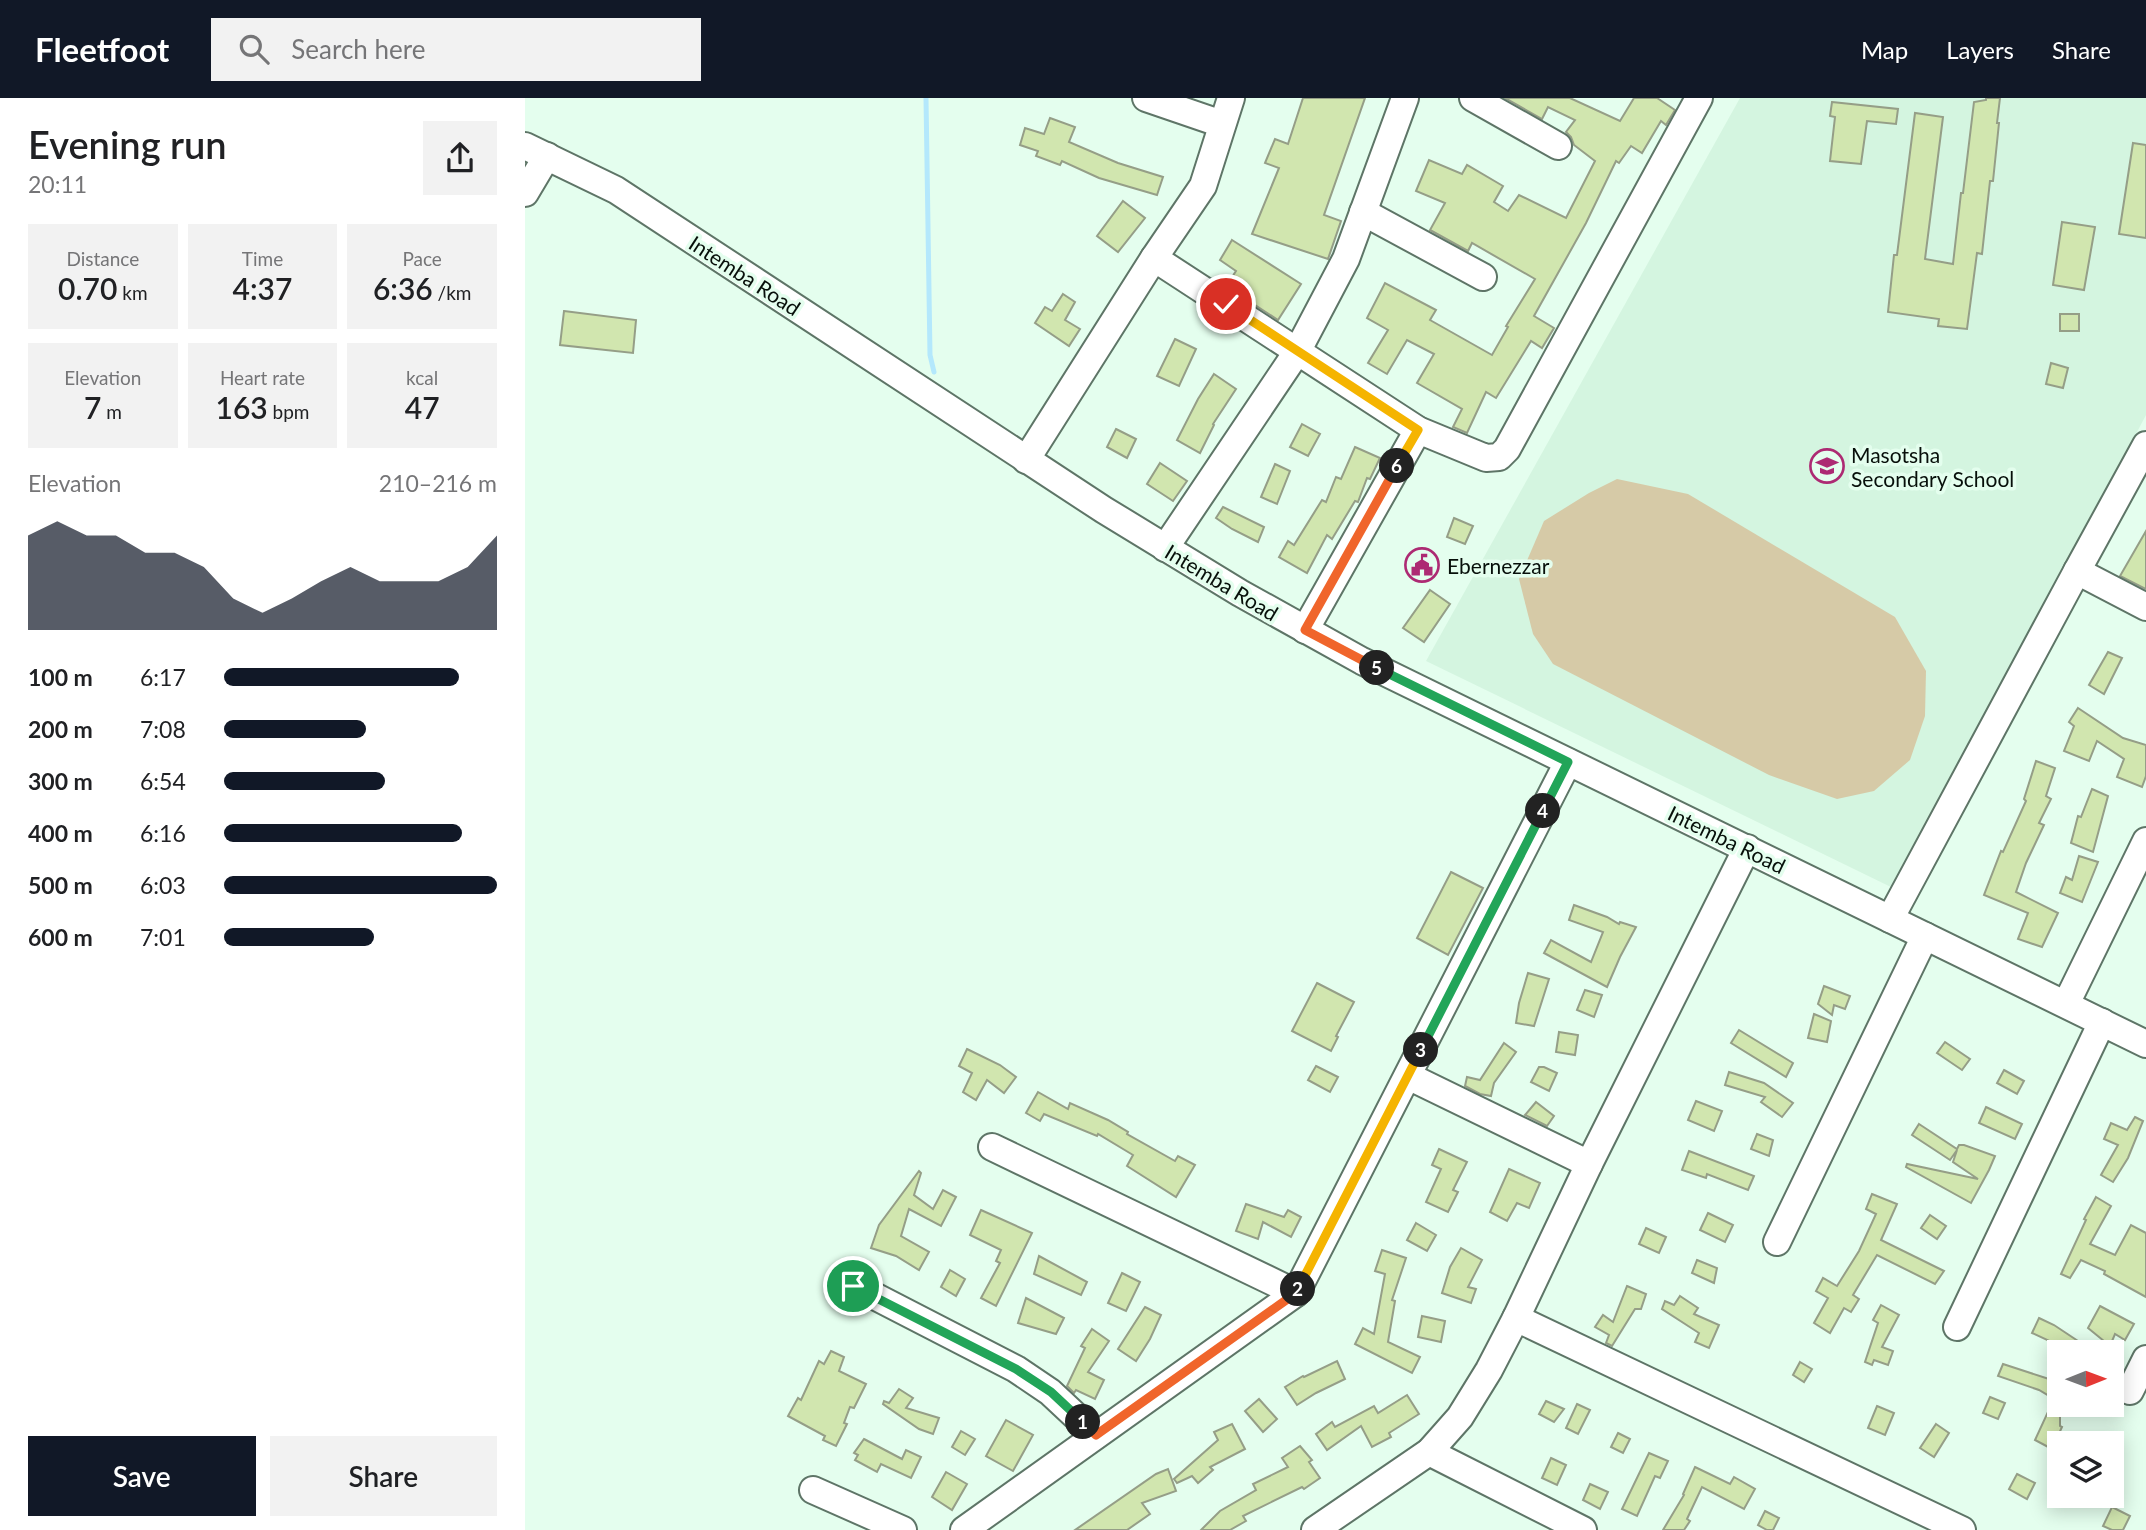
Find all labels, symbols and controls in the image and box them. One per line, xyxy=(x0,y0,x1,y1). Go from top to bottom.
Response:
search box xyxy=(211,18,701,81)
text: Fleetfoot xyxy=(35,29,169,69)
icon: search xyxy=(235,30,273,68)
text: Search here xyxy=(291,33,425,65)
text: Map xyxy=(1861,35,1908,64)
text: Layers xyxy=(1946,35,2014,64)
text: Share xyxy=(2052,35,2111,64)
text: Evening run xyxy=(28,121,227,167)
button: share xyxy=(423,121,497,195)
text: 20:11 xyxy=(28,170,87,198)
street label: Intemba Road xyxy=(685,230,805,320)
text: Distance xyxy=(66,247,139,270)
text: Time xyxy=(242,247,283,270)
text: Pace xyxy=(402,247,442,270)
text: 0.70 xyxy=(58,270,117,306)
text: 4:37 xyxy=(233,270,292,306)
text: 6:36 xyxy=(373,270,433,306)
pin xyxy=(1196,274,1256,334)
text: km xyxy=(117,281,148,304)
text: /km xyxy=(433,281,471,304)
icon: check xyxy=(1207,285,1245,323)
text: Elevation xyxy=(64,366,141,389)
text: Heart rate xyxy=(220,366,305,389)
text: kcal xyxy=(406,366,438,389)
text: 7 xyxy=(84,389,101,425)
text: 163 xyxy=(216,389,268,425)
text: 47 xyxy=(405,389,440,425)
text: m xyxy=(101,400,122,423)
text: bpm xyxy=(268,400,309,423)
place label: Masotsha Secondary School xyxy=(1851,442,2014,491)
school or university icon: Masotsha Secondary School xyxy=(1808,447,1846,485)
pin: 6 xyxy=(1379,448,1415,484)
text: 6 xyxy=(1391,454,1402,477)
text: Elevation xyxy=(28,469,121,497)
text: 210–216 m xyxy=(379,469,497,497)
street label: Intemba Road xyxy=(1161,539,1283,625)
public building icon: Ebernezzar xyxy=(1403,546,1441,584)
place label: Ebernezzar xyxy=(1447,553,1550,578)
pin: 5 xyxy=(1359,650,1395,686)
text: 5 xyxy=(1371,656,1382,679)
text: 100 m xyxy=(28,663,93,691)
text: 6:17 xyxy=(140,663,186,691)
text: 200 m xyxy=(28,715,93,743)
text: 7:08 xyxy=(140,715,186,743)
text: 300 m xyxy=(28,767,93,795)
text: 6:54 xyxy=(140,767,186,795)
pin: 4 xyxy=(1525,794,1561,828)
text: 4 xyxy=(1537,799,1548,822)
street label: Intemba Road xyxy=(1664,800,1790,878)
text: 400 m xyxy=(28,819,93,847)
text: 6:16 xyxy=(140,819,186,847)
text: 500 m xyxy=(28,871,93,899)
text: 6:03 xyxy=(140,871,186,899)
text: 600 m xyxy=(28,923,93,951)
text: 7:01 xyxy=(140,923,186,951)
pin: 3 xyxy=(1403,1032,1439,1068)
text: 3 xyxy=(1415,1038,1426,1061)
pin xyxy=(823,1256,883,1316)
icon: arrive xyxy=(834,1267,872,1305)
pin: 2 xyxy=(1281,1272,1315,1306)
text: 2 xyxy=(1292,1277,1303,1300)
north arrow xyxy=(2047,1340,2125,1418)
map controls xyxy=(2047,1340,2124,1508)
pin: 1 xyxy=(1065,1404,1101,1440)
text: 1 xyxy=(1077,1410,1088,1433)
button: layers xyxy=(2047,1431,2124,1508)
button: Save xyxy=(28,1436,256,1516)
button: Share xyxy=(270,1436,497,1516)

